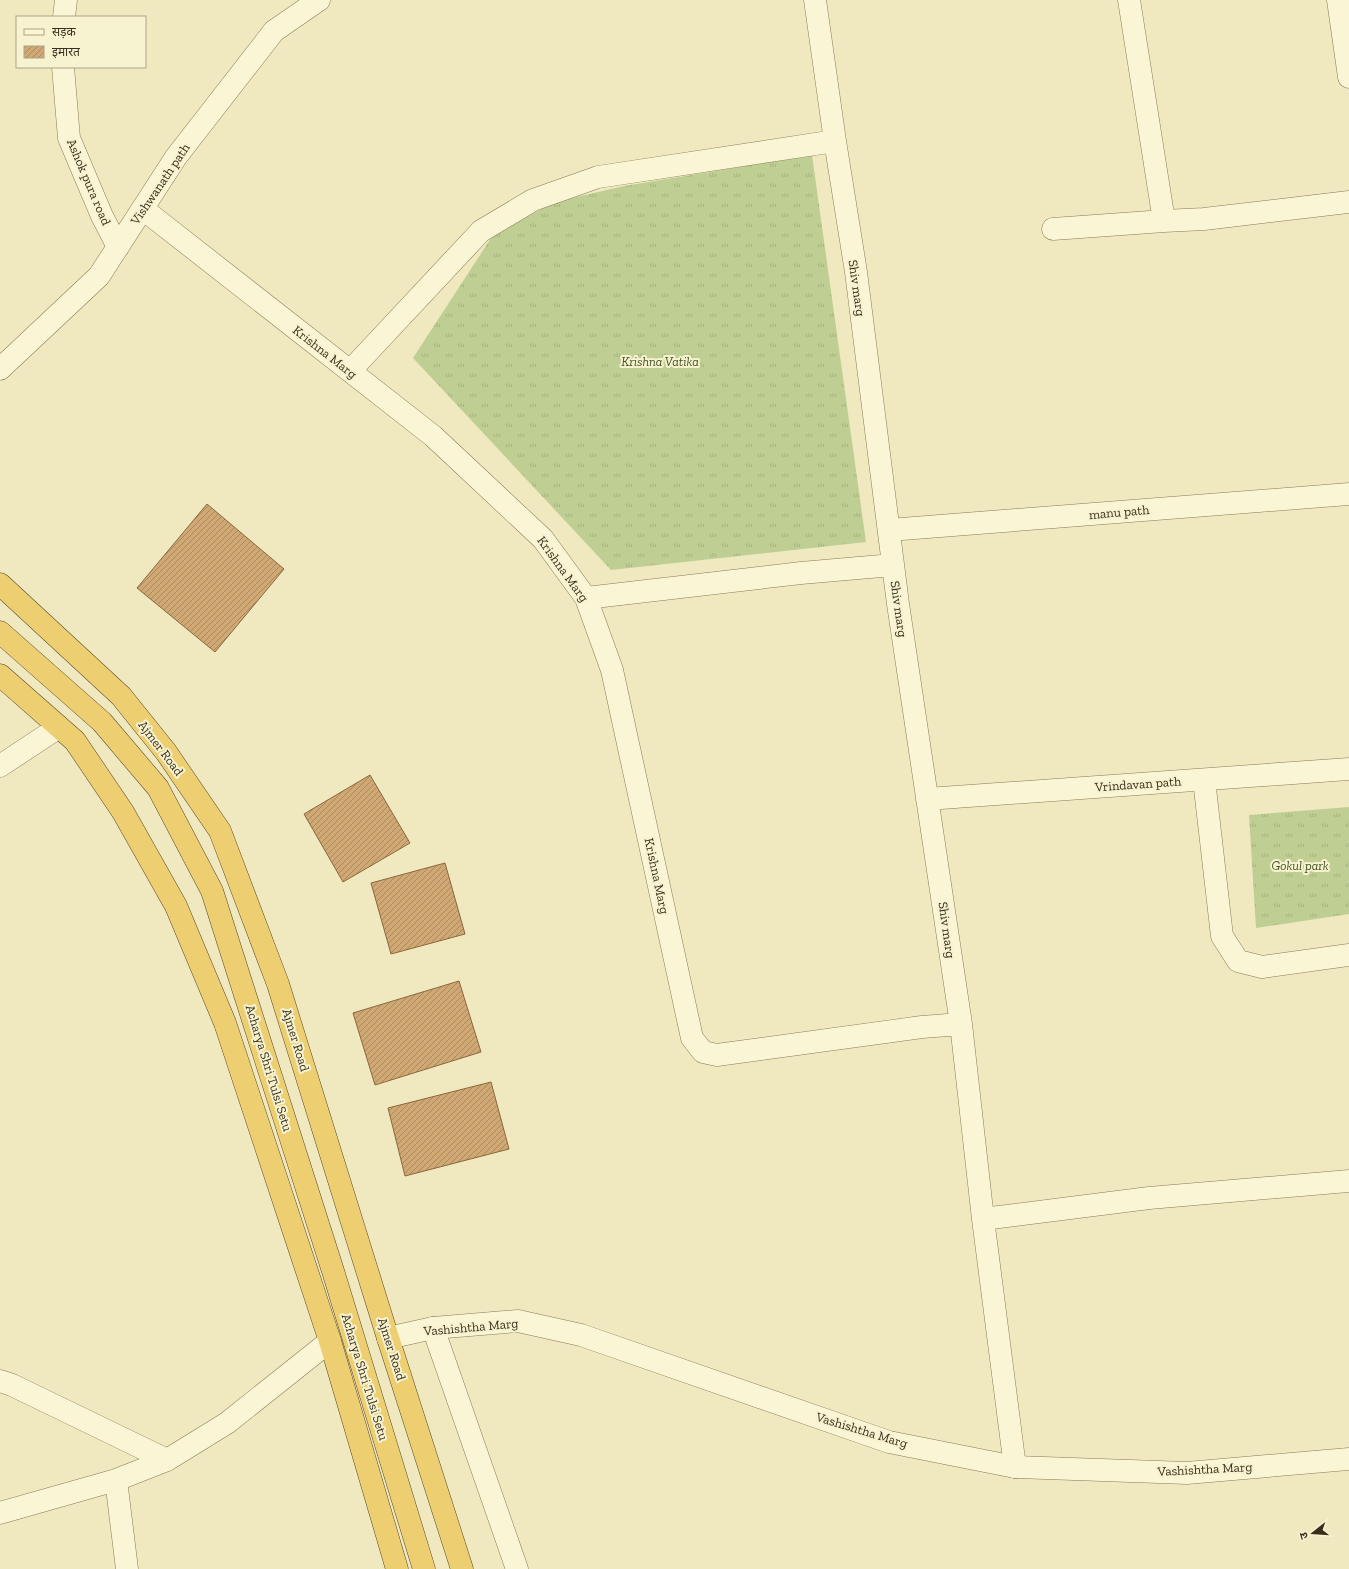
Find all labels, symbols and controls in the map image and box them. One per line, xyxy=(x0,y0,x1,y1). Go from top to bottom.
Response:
legend xyxy=(16,16,146,68)
text: सड़क xyxy=(52,25,77,39)
text: इमारत xyxy=(52,45,81,59)
street label: Ashok pura road xyxy=(64,137,114,227)
street label: Vishwanath path xyxy=(127,140,193,228)
street label: Shiv marg xyxy=(846,259,868,317)
street label: Krishna Marg xyxy=(290,322,360,382)
park label: Krishna Vatika xyxy=(621,354,699,369)
street label: manu path xyxy=(1088,502,1151,522)
street label: Krishna Marg xyxy=(534,533,592,605)
street label: Shiv marg xyxy=(888,580,910,638)
street label: Ajmer Road xyxy=(135,718,187,779)
street label: Vrindavan path xyxy=(1093,773,1182,795)
street label: Krishna Marg xyxy=(642,837,672,915)
park label: Gokul park xyxy=(1271,858,1329,873)
street label: Shiv marg xyxy=(936,901,958,959)
street label: Acharya Shri Tulsi Setu xyxy=(243,1003,296,1134)
street label: Ajmer Road xyxy=(278,1007,313,1074)
street label: Acharya Shri Tulsi Setu xyxy=(339,1312,392,1443)
street label: Vashishtha Marg xyxy=(422,1315,519,1339)
street label: Ajmer Road xyxy=(374,1316,409,1383)
street label: Vashishtha Marg xyxy=(813,1409,910,1451)
street label: Vashishtha Marg xyxy=(1156,1459,1253,1479)
north arrow xyxy=(1293,1513,1333,1553)
text: उ xyxy=(1297,1530,1311,1541)

